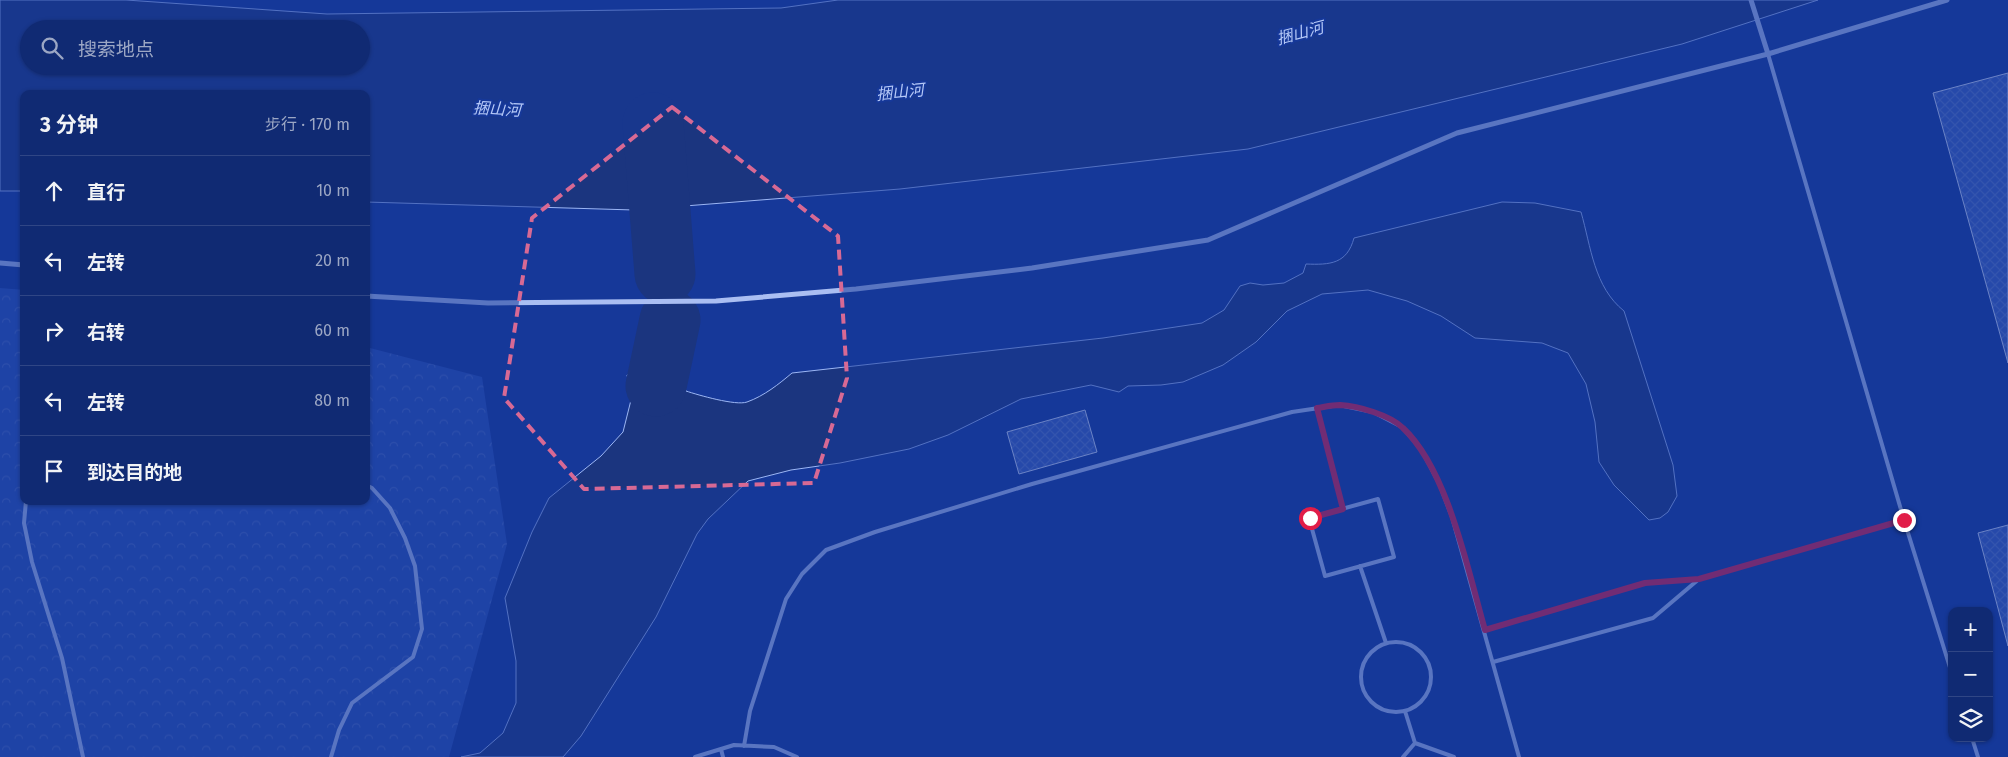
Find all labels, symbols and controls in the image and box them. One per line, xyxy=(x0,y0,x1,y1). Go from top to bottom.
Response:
water label: 捆山河 xyxy=(1274,17,1329,48)
search box xyxy=(20,20,370,75)
icon: search xyxy=(38,34,66,62)
text: 搜索地点 xyxy=(78,38,154,61)
water label: 捆山河 xyxy=(875,80,928,104)
water label: 捆山河 xyxy=(473,98,524,120)
text: 3 分钟 xyxy=(40,112,98,138)
text: 步行 · 170 m xyxy=(265,115,350,134)
icon: ahead xyxy=(40,177,68,205)
text: 直行 xyxy=(87,181,125,204)
text: 10 m xyxy=(316,181,350,200)
icon: left xyxy=(40,247,68,275)
text: 左转 xyxy=(87,251,125,274)
text: 20 m xyxy=(315,251,350,270)
icon: right xyxy=(40,317,68,345)
text: 右转 xyxy=(87,321,125,344)
text: 60 m xyxy=(315,321,350,340)
icon: left xyxy=(40,387,68,415)
text: 左转 xyxy=(87,391,125,414)
text: 80 m xyxy=(314,391,350,410)
icon: arrive xyxy=(40,457,68,485)
text: 到达目的地 xyxy=(87,461,182,484)
route start xyxy=(1299,507,1322,530)
route end xyxy=(1893,509,1916,532)
map controls xyxy=(1948,607,1993,742)
button: + xyxy=(1948,607,1993,652)
button: − xyxy=(1948,652,1993,697)
button: layers xyxy=(1948,697,1993,742)

